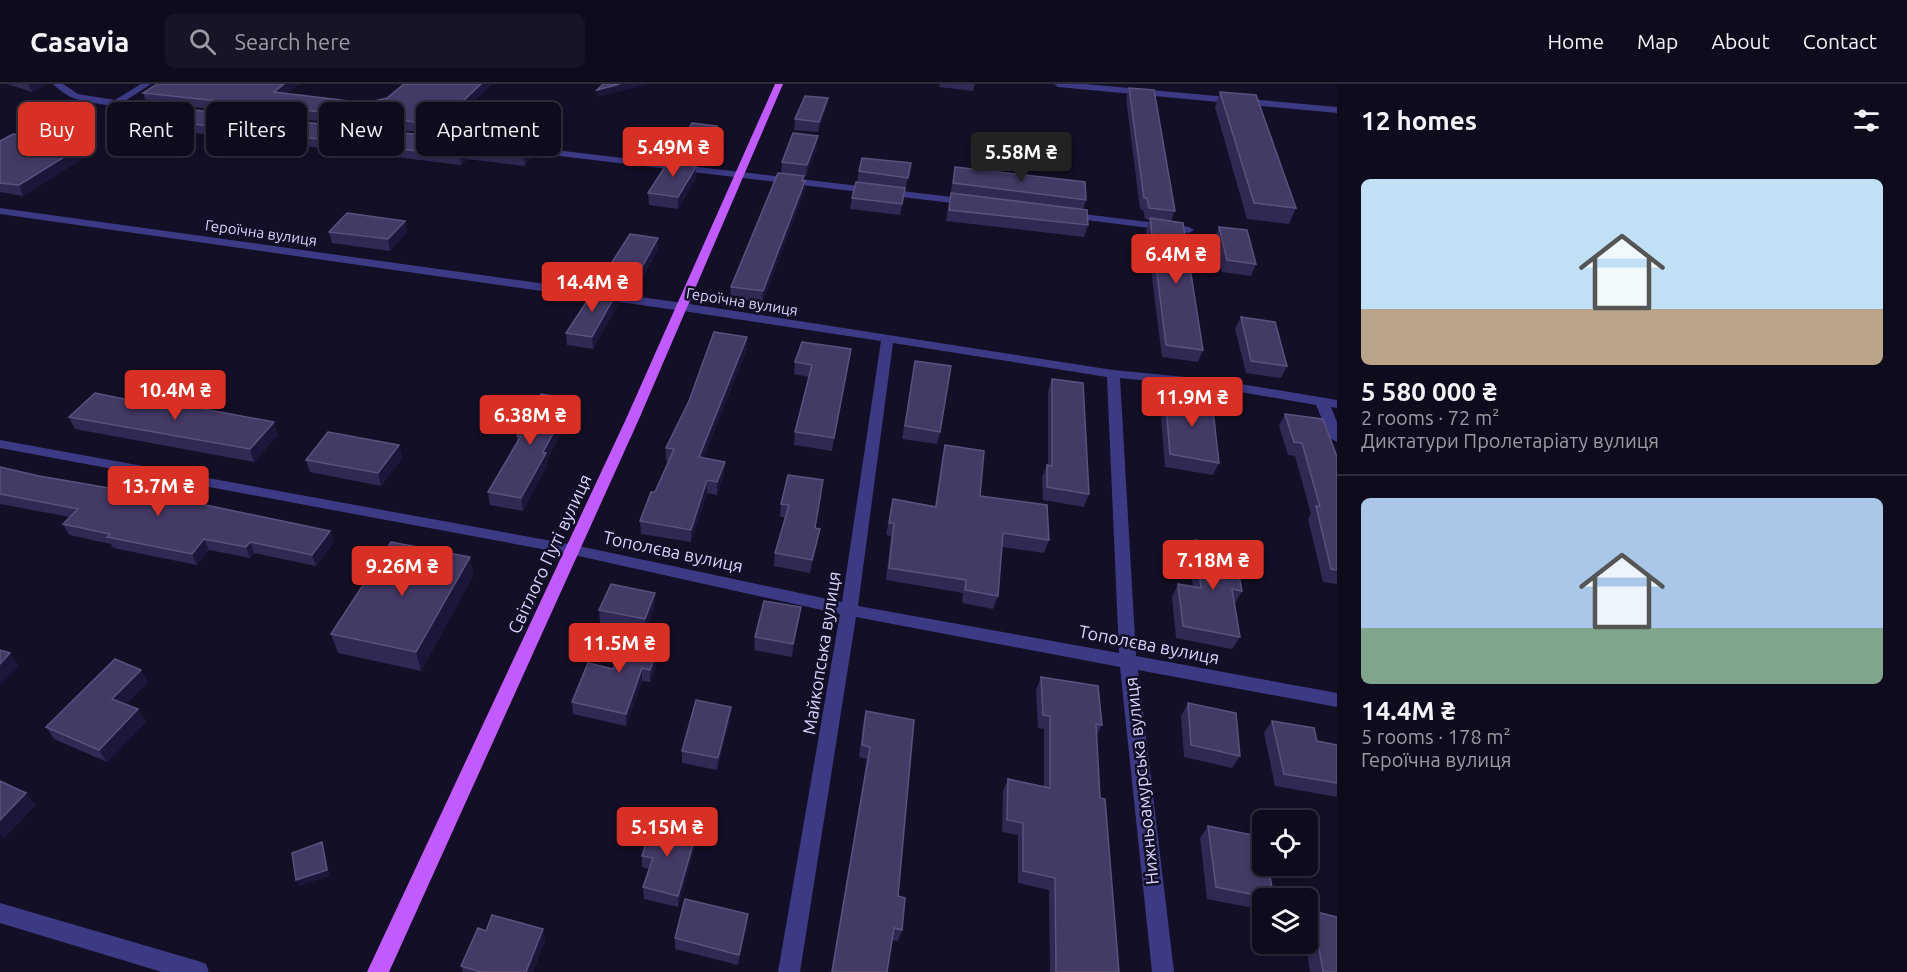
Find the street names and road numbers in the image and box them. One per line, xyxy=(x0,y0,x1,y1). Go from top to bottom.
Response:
street label: Героїчна вулиця xyxy=(204,216,318,249)
street label: Героїчна вулиця xyxy=(685,284,799,319)
street label: Світлого Путі вулиця xyxy=(503,471,595,636)
street label: Тополєва вулиця xyxy=(601,526,745,576)
street label: Майкопська вулиця xyxy=(798,570,844,736)
street label: Тополєва вулиця xyxy=(1077,621,1221,667)
street label: Нижньоамурська вулиця xyxy=(1120,676,1162,886)

